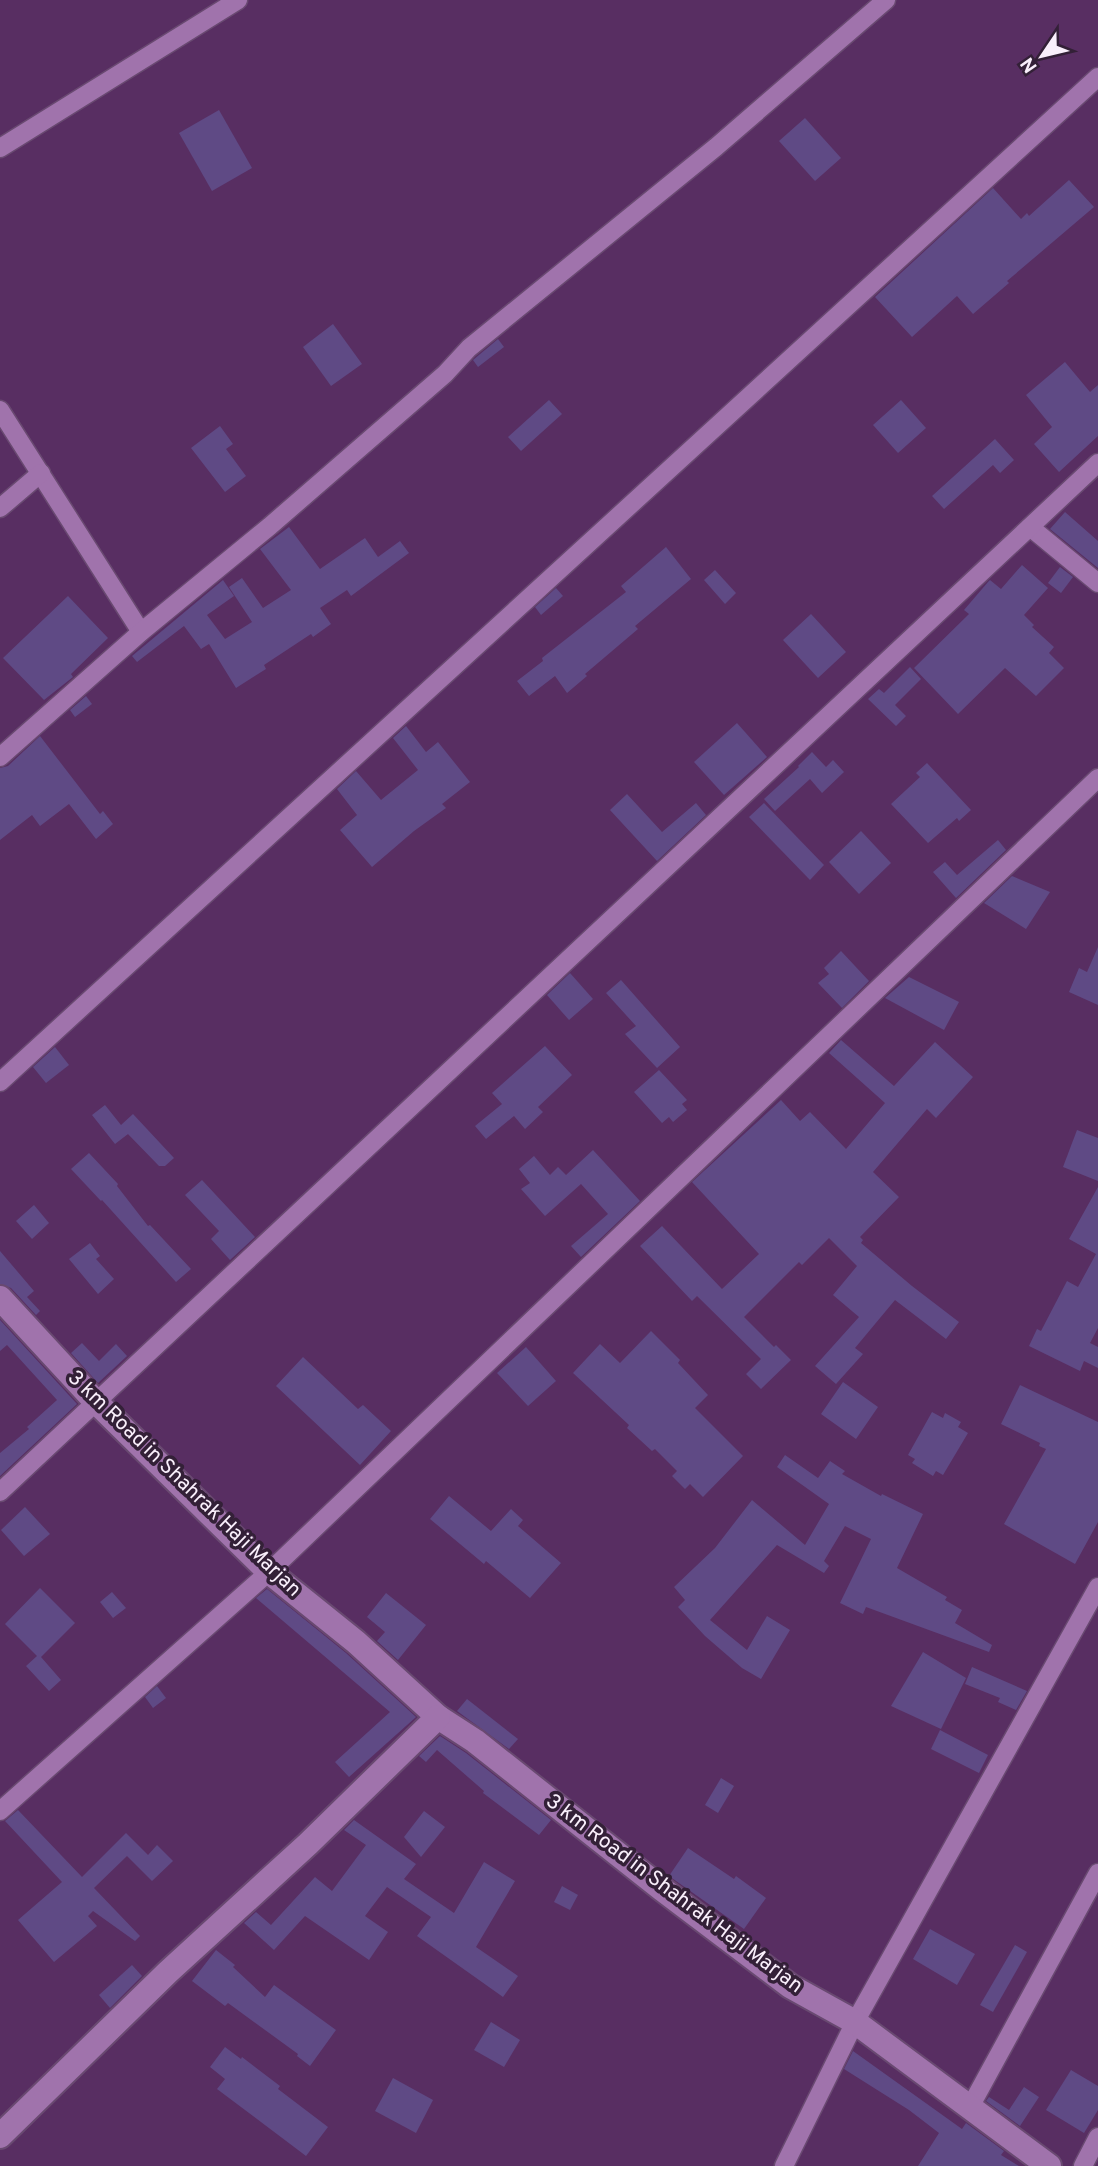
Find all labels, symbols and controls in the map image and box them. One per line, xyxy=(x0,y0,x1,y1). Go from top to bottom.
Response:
north arrow xyxy=(1007,21,1077,91)
text: N xyxy=(1016,52,1043,77)
street label: 3 km Road in Shahrak Haji Marjan xyxy=(61,1365,307,1603)
street label: 3 km Road in Shahrak Haji Marjan xyxy=(540,1788,808,2000)

